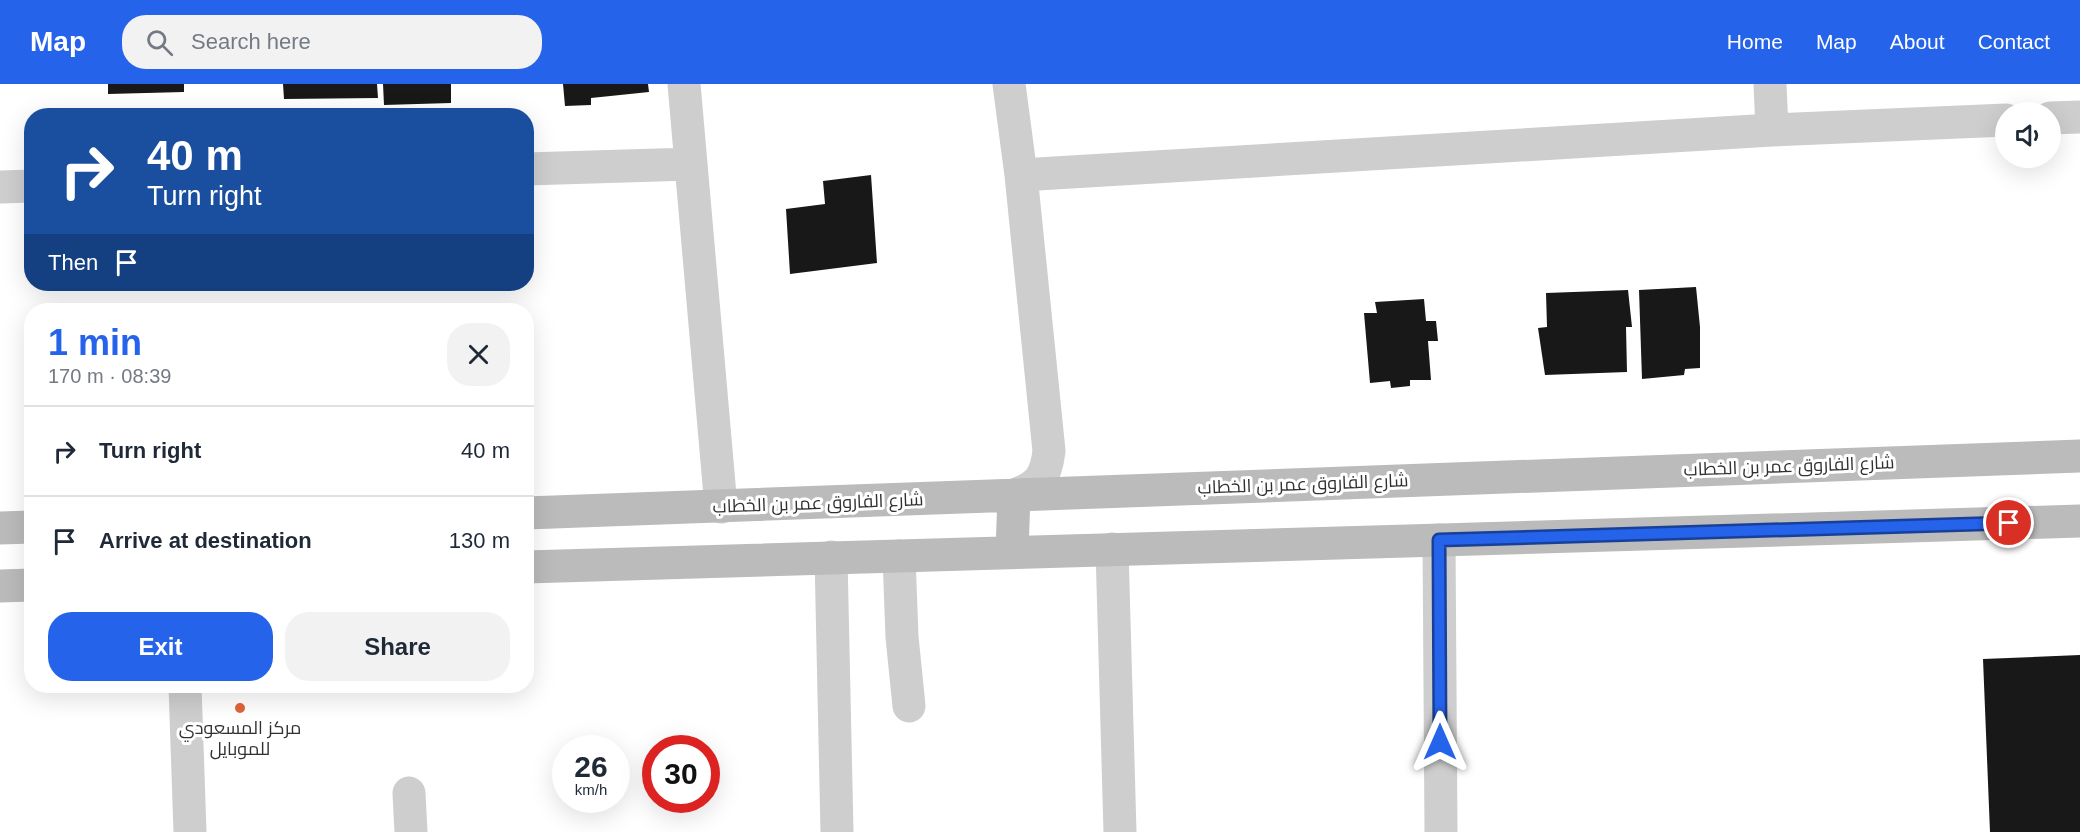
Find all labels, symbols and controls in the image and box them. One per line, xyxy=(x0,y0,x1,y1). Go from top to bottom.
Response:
search box xyxy=(122,15,542,69)
text: Map xyxy=(30,26,86,57)
icon: search xyxy=(143,26,176,59)
text: Search here xyxy=(191,29,311,54)
text: Home xyxy=(1727,30,1783,53)
text: Map xyxy=(1816,30,1857,53)
text: About xyxy=(1890,30,1945,53)
text: Contact xyxy=(1978,30,2050,53)
map controls xyxy=(1995,102,2061,168)
button: sound xyxy=(1995,102,2061,168)
icon: right xyxy=(48,132,126,210)
text: 40 m xyxy=(147,132,243,179)
text: Turn right xyxy=(147,181,262,211)
icon: arrive xyxy=(110,246,143,279)
text: Then xyxy=(48,250,98,275)
text: 1 min xyxy=(48,322,142,363)
button: close xyxy=(447,323,510,386)
text: 170 m · 08:39 xyxy=(48,365,171,387)
icon: right xyxy=(48,435,81,468)
text: Turn right xyxy=(99,438,201,463)
text: 40 m xyxy=(461,438,510,463)
street label: شارع الفاروق عمر بن الخطاب xyxy=(1683,452,1895,482)
street label: شارع الفاروق عمر بن الخطاب xyxy=(1197,470,1409,500)
street label: شارع الفاروق عمر بن الخطاب xyxy=(712,489,924,519)
pin xyxy=(1983,497,2034,548)
icon: arrive xyxy=(1992,506,2025,539)
icon: arrive xyxy=(48,525,81,558)
text: Arrive at destination xyxy=(99,528,312,553)
text: 130 m xyxy=(449,528,510,553)
button: Exit xyxy=(48,612,273,681)
button: Share xyxy=(285,612,510,681)
marker: مركز المسعودي للموبايل xyxy=(233,701,247,715)
position arrow xyxy=(1408,710,1472,774)
place label: مركز المسعودي للموبايل xyxy=(179,718,301,760)
speed limit sign: 30 xyxy=(642,735,720,813)
text: 26 xyxy=(574,750,608,783)
text: km/h xyxy=(575,781,607,798)

